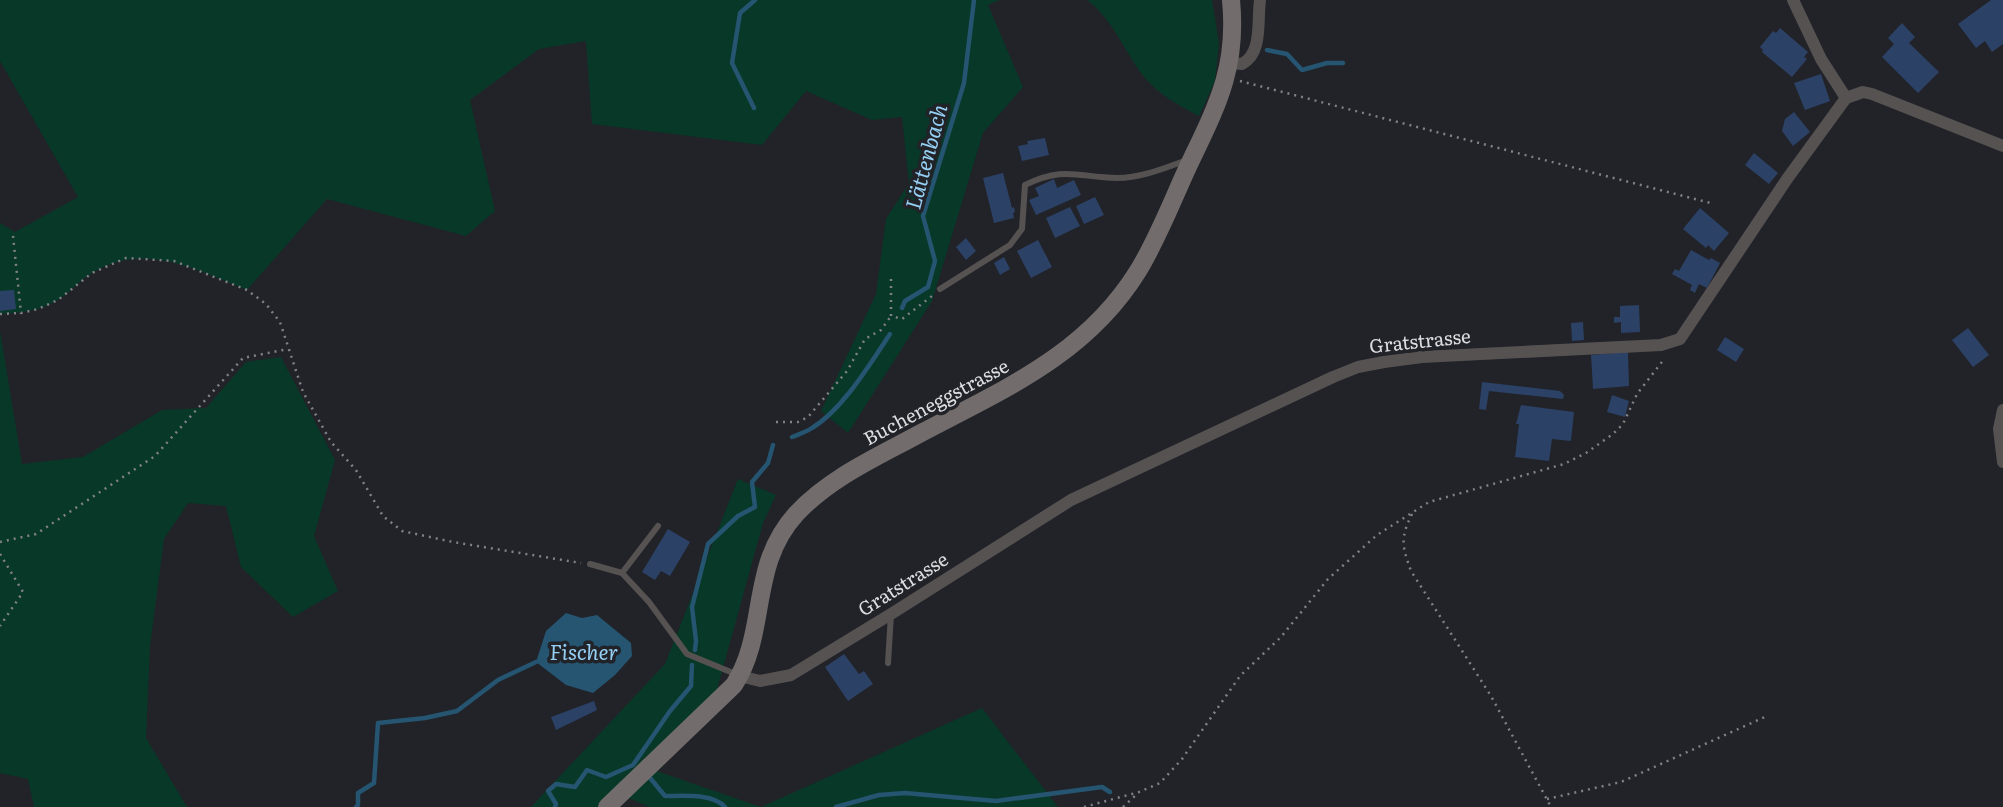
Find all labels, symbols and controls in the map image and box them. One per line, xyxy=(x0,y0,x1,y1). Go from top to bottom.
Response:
water label: Lättenbach xyxy=(896,100,954,212)
street label: Gratstrasse xyxy=(1368,321,1472,359)
street label: Bucheneggstrasse xyxy=(858,351,1013,451)
street label: Gratstrasse xyxy=(852,544,953,622)
water label: Fischer xyxy=(550,635,619,666)

